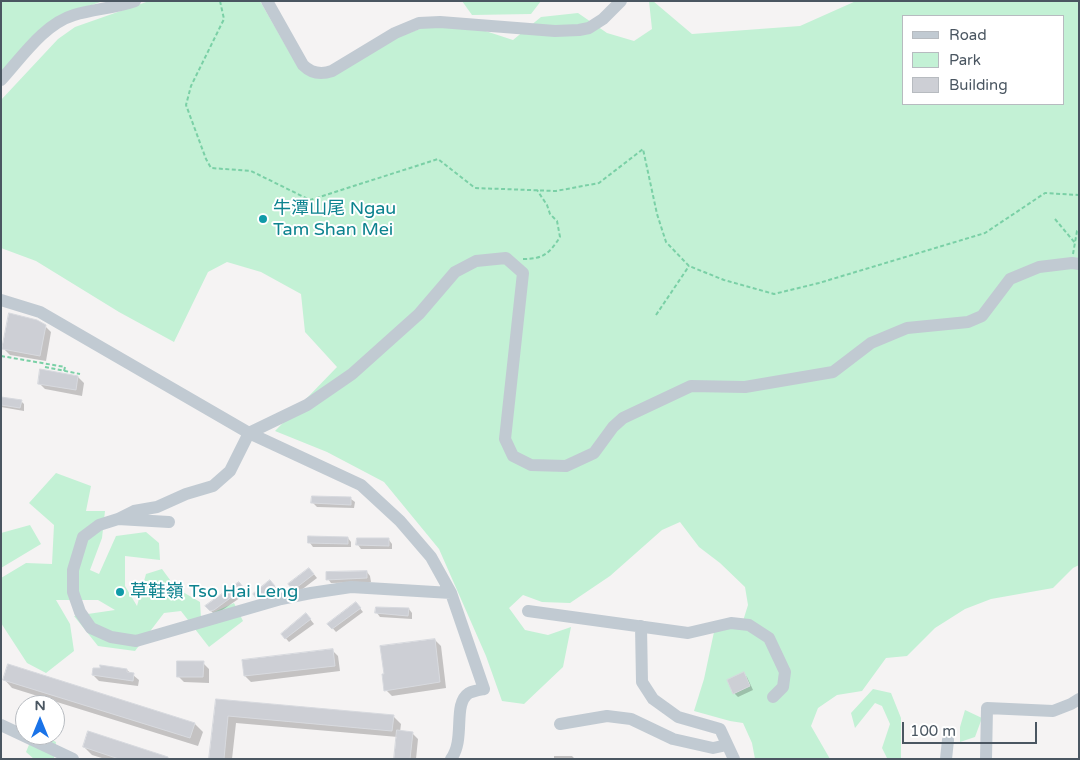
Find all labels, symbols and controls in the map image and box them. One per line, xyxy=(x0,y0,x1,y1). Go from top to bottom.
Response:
legend xyxy=(902,15,1065,105)
text: Road xyxy=(949,26,987,44)
text: Park xyxy=(949,51,981,69)
text: Building xyxy=(949,76,1008,94)
place label: 牛潭山尾 Ngau Tam Shan Mei xyxy=(273,198,396,240)
marker: 牛潭山尾 Ngau Tam Shan Mei xyxy=(257,213,269,225)
place label: 草鞋嶺 Tso Hai Leng xyxy=(130,581,298,603)
marker: 草鞋嶺 Tso Hai Leng xyxy=(114,586,126,598)
north arrow xyxy=(15,695,65,745)
text: N xyxy=(34,697,46,714)
scale bar xyxy=(905,712,1040,744)
text: 100 m xyxy=(910,722,956,740)

